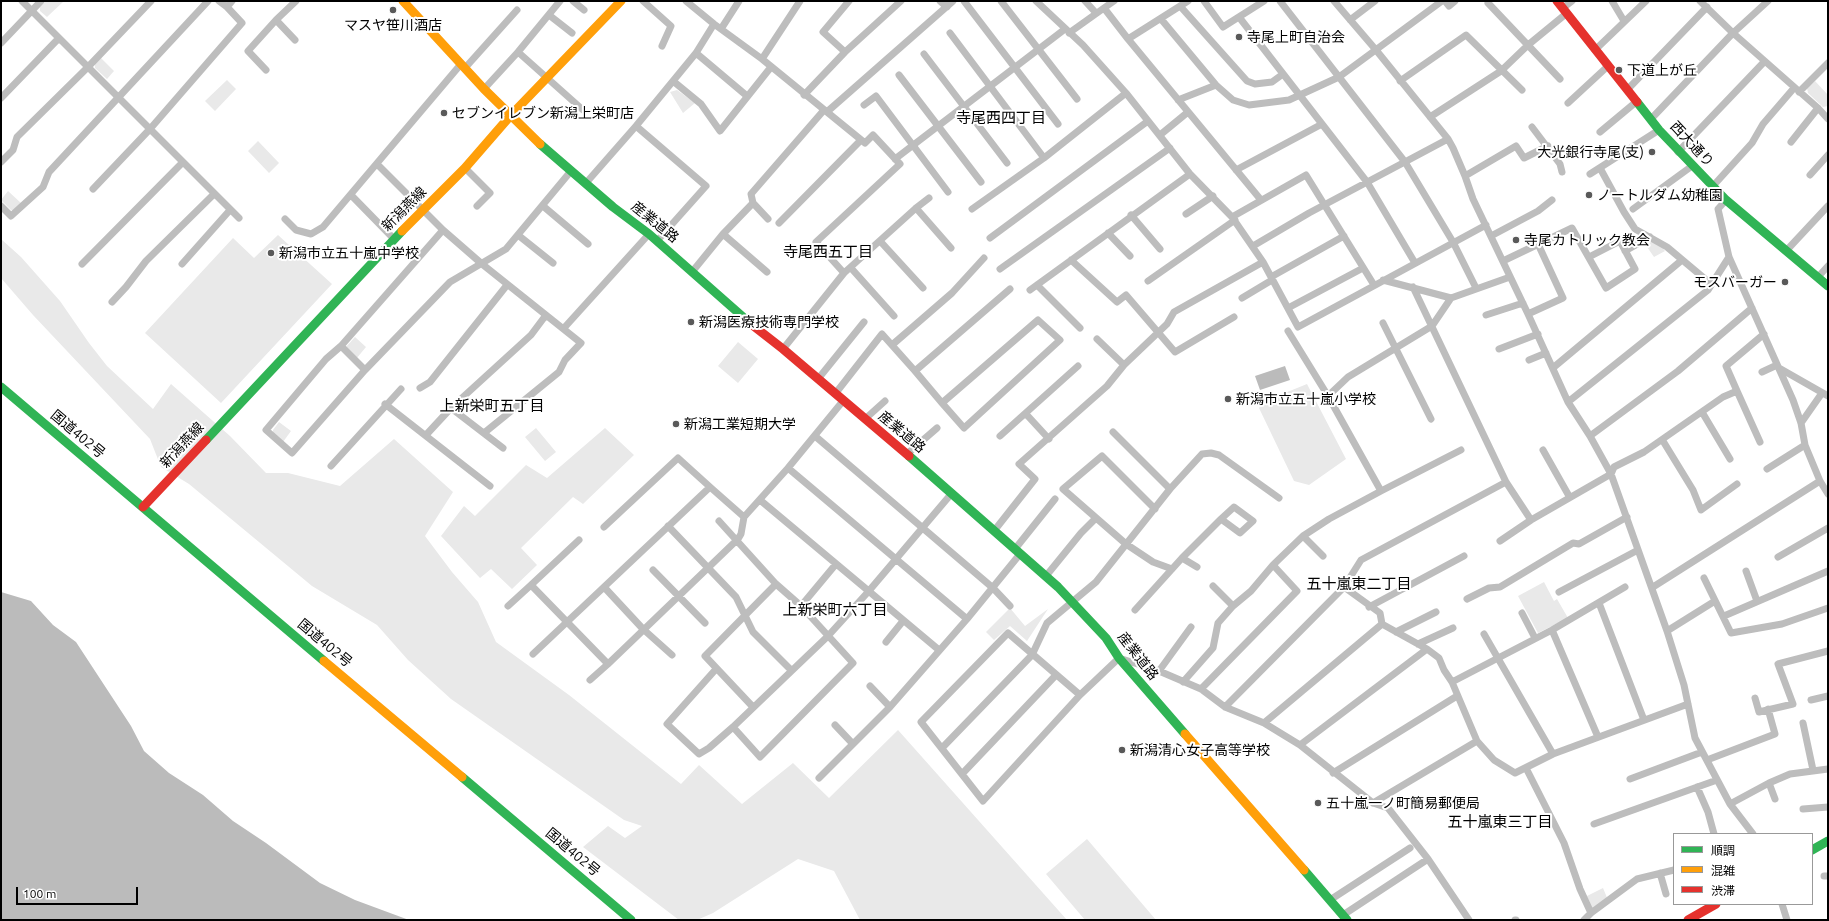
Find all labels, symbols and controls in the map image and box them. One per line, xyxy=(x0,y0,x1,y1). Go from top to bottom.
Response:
marker: マスヤ笹川酒店 xyxy=(388,5,398,15)
place label: マスヤ笹川酒店 xyxy=(344,17,442,33)
place label: 寺尾上町自治会 xyxy=(1247,29,1345,45)
marker: 寺尾上町自治会 xyxy=(1234,32,1244,42)
place label: 下道上が丘 xyxy=(1627,62,1697,78)
marker: 下道上が丘 xyxy=(1614,65,1624,75)
place label: セブンイレブン新潟上栄町店 xyxy=(452,105,634,121)
marker: セブンイレブン新潟上栄町店 xyxy=(439,108,449,118)
district label: 寺尾西四丁目 xyxy=(956,109,1046,127)
street label: 西大通り xyxy=(1667,118,1717,170)
place label: 大光銀行寺尾(支) xyxy=(1537,144,1644,160)
marker: 大光銀行寺尾(支) xyxy=(1647,147,1657,157)
street label: 新潟燕線 xyxy=(378,183,430,235)
place label: ノートルダム幼稚園 xyxy=(1597,187,1723,203)
marker: ノートルダム幼稚園 xyxy=(1584,190,1594,200)
street label: 産業道路 xyxy=(628,198,682,246)
place label: 寺尾カトリック教会 xyxy=(1524,232,1650,248)
marker: 寺尾カトリック教会 xyxy=(1511,235,1521,245)
district label: 寺尾西五丁目 xyxy=(783,243,873,261)
place label: 新潟市立五十嵐中学校 xyxy=(279,245,419,261)
marker: 新潟市立五十嵐中学校 xyxy=(266,248,276,258)
place label: モスバーガー xyxy=(1693,274,1777,290)
marker: モスバーガー xyxy=(1780,277,1790,287)
place label: 新潟医療技術専門学校 xyxy=(699,314,839,330)
marker: 新潟医療技術専門学校 xyxy=(686,317,696,327)
place label: 新潟市立五十嵐小学校 xyxy=(1236,391,1376,407)
marker: 新潟市立五十嵐小学校 xyxy=(1223,394,1233,404)
district label: 上新栄町五丁目 xyxy=(440,397,544,415)
street label: 国道402号 xyxy=(47,406,109,462)
street label: 産業道路 xyxy=(875,408,929,456)
place label: 新潟工業短期大学 xyxy=(684,416,796,432)
street label: 新潟燕線 xyxy=(157,419,207,471)
marker: 新潟工業短期大学 xyxy=(671,419,681,429)
district label: 五十嵐東二丁目 xyxy=(1307,575,1411,593)
district label: 上新栄町六丁目 xyxy=(783,601,887,619)
street label: 国道402号 xyxy=(294,615,356,671)
street label: 産業道路 xyxy=(1114,629,1162,683)
place label: 新潟清心女子高等学校 xyxy=(1130,742,1270,758)
marker: 新潟清心女子高等学校 xyxy=(1117,745,1127,755)
place label: 五十嵐一ノ町簡易郵便局 xyxy=(1326,795,1480,811)
marker: 五十嵐一ノ町簡易郵便局 xyxy=(1313,798,1323,808)
district label: 五十嵐東三丁目 xyxy=(1448,813,1552,831)
street label: 国道402号 xyxy=(542,824,604,880)
legend xyxy=(1673,833,1813,905)
text: 順調 xyxy=(1711,844,1735,857)
text: 混雑 xyxy=(1711,864,1735,877)
scale bar xyxy=(18,879,140,905)
text: 渋滞 xyxy=(1711,884,1735,897)
text: 100 m xyxy=(23,887,56,900)

